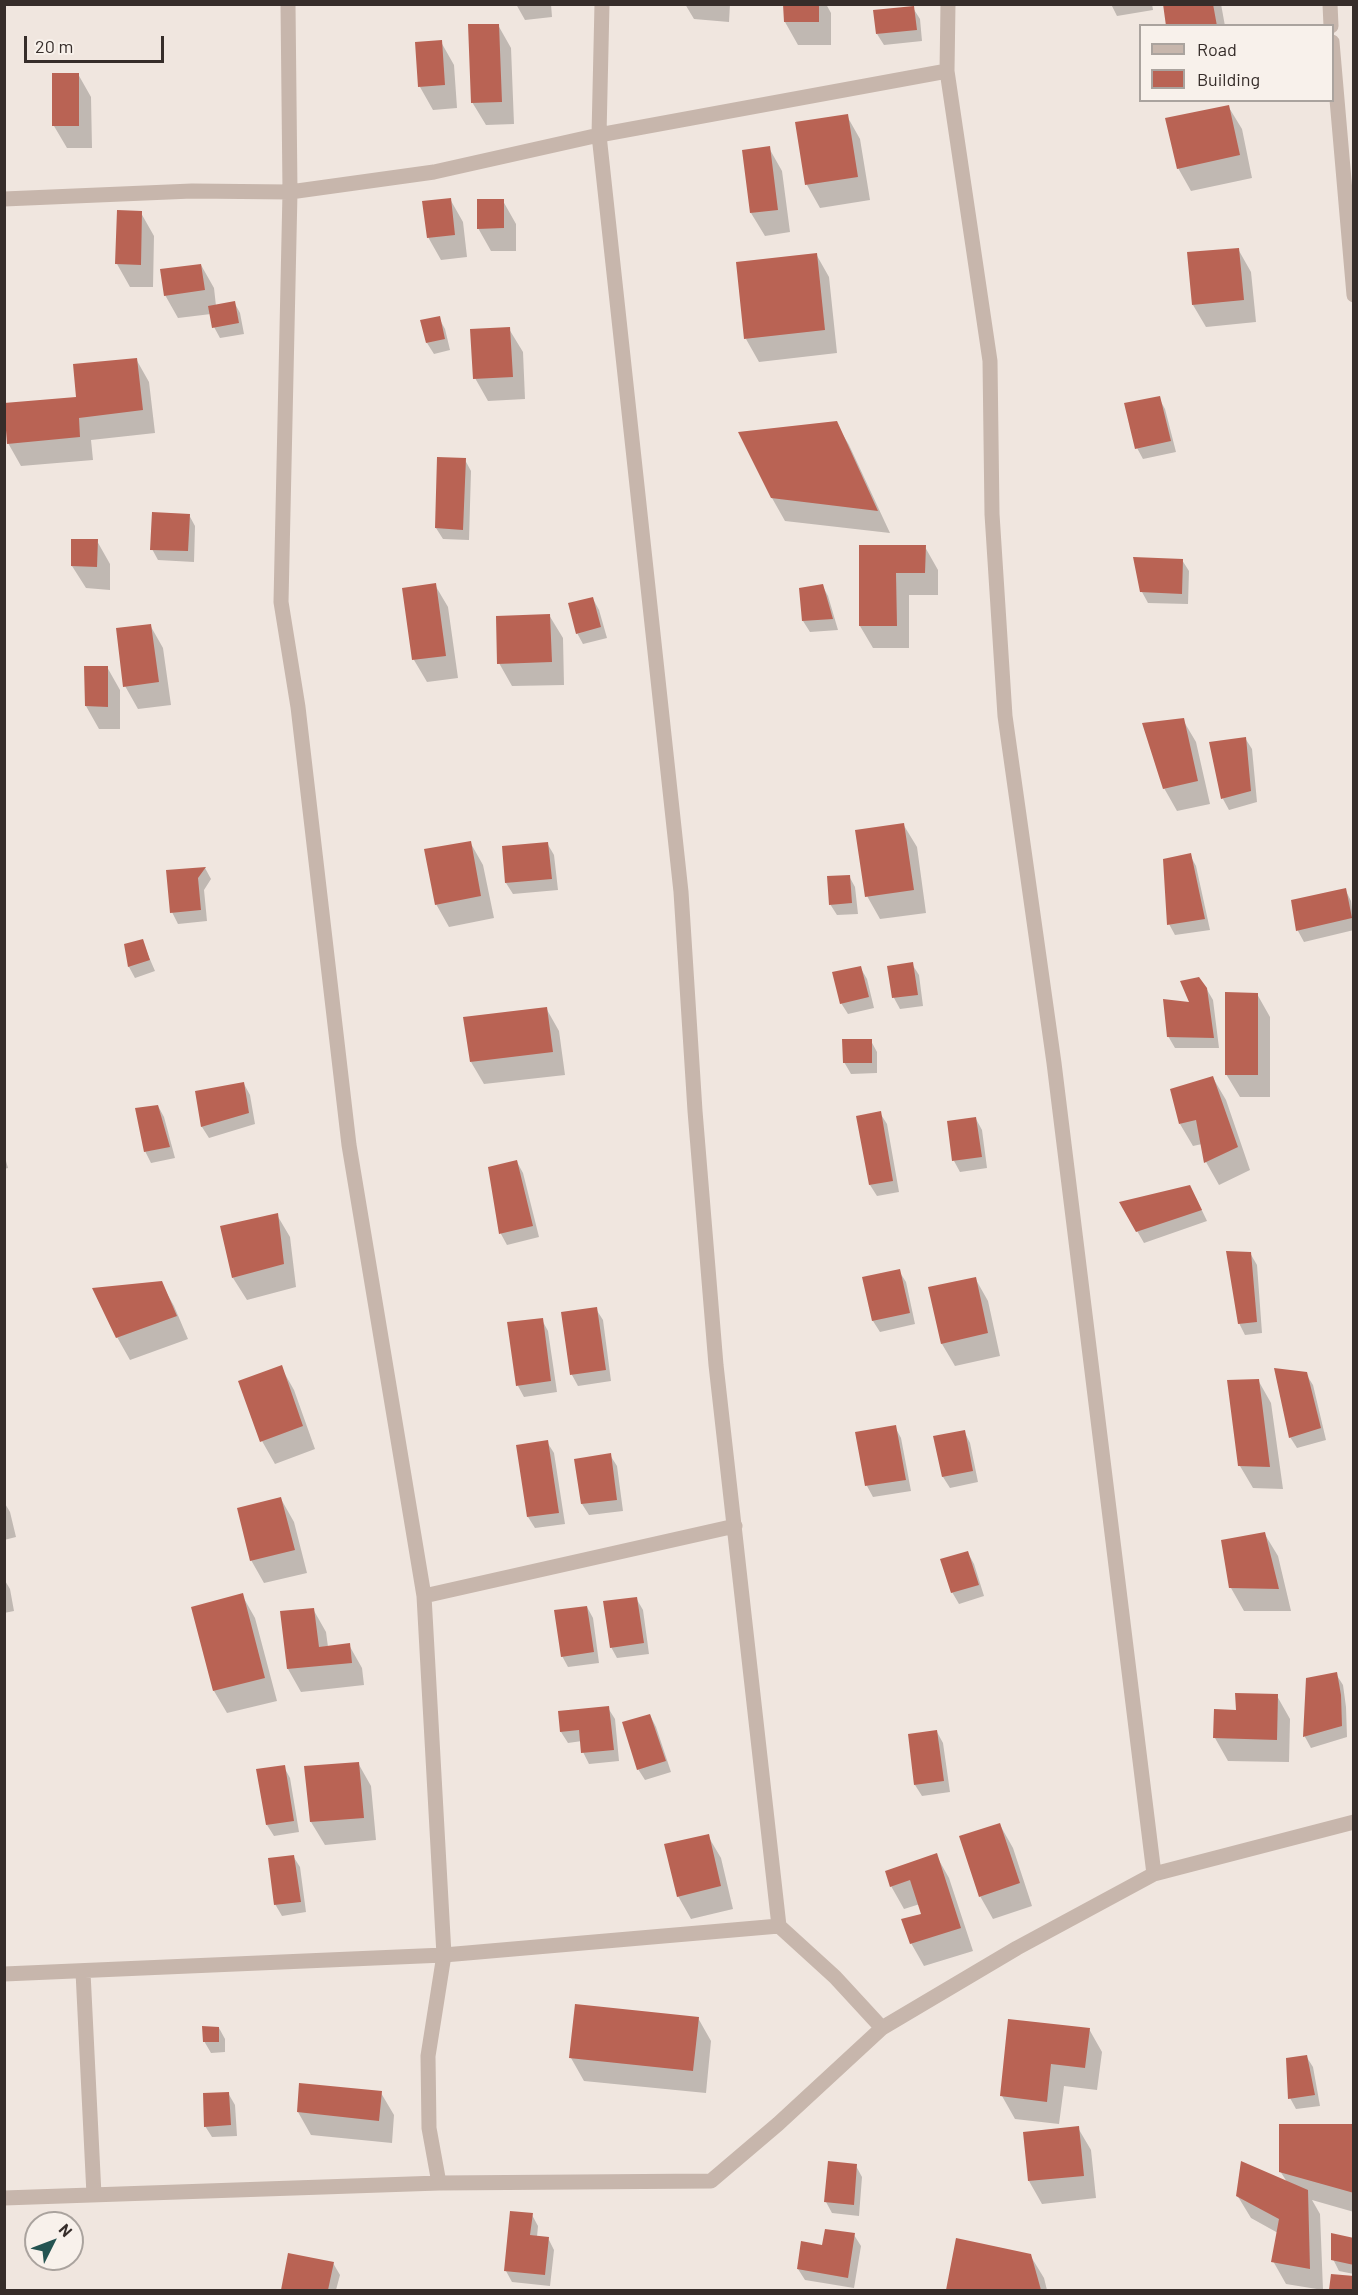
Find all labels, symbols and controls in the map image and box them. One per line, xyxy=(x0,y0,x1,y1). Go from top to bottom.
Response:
scale bar xyxy=(27,24,166,62)
legend xyxy=(1139,24,1334,102)
text: 20 m xyxy=(35,35,73,57)
text: Road xyxy=(1197,38,1237,60)
text: Building xyxy=(1197,68,1260,90)
north arrow xyxy=(24,2211,84,2271)
text: N xyxy=(56,2220,77,2240)

